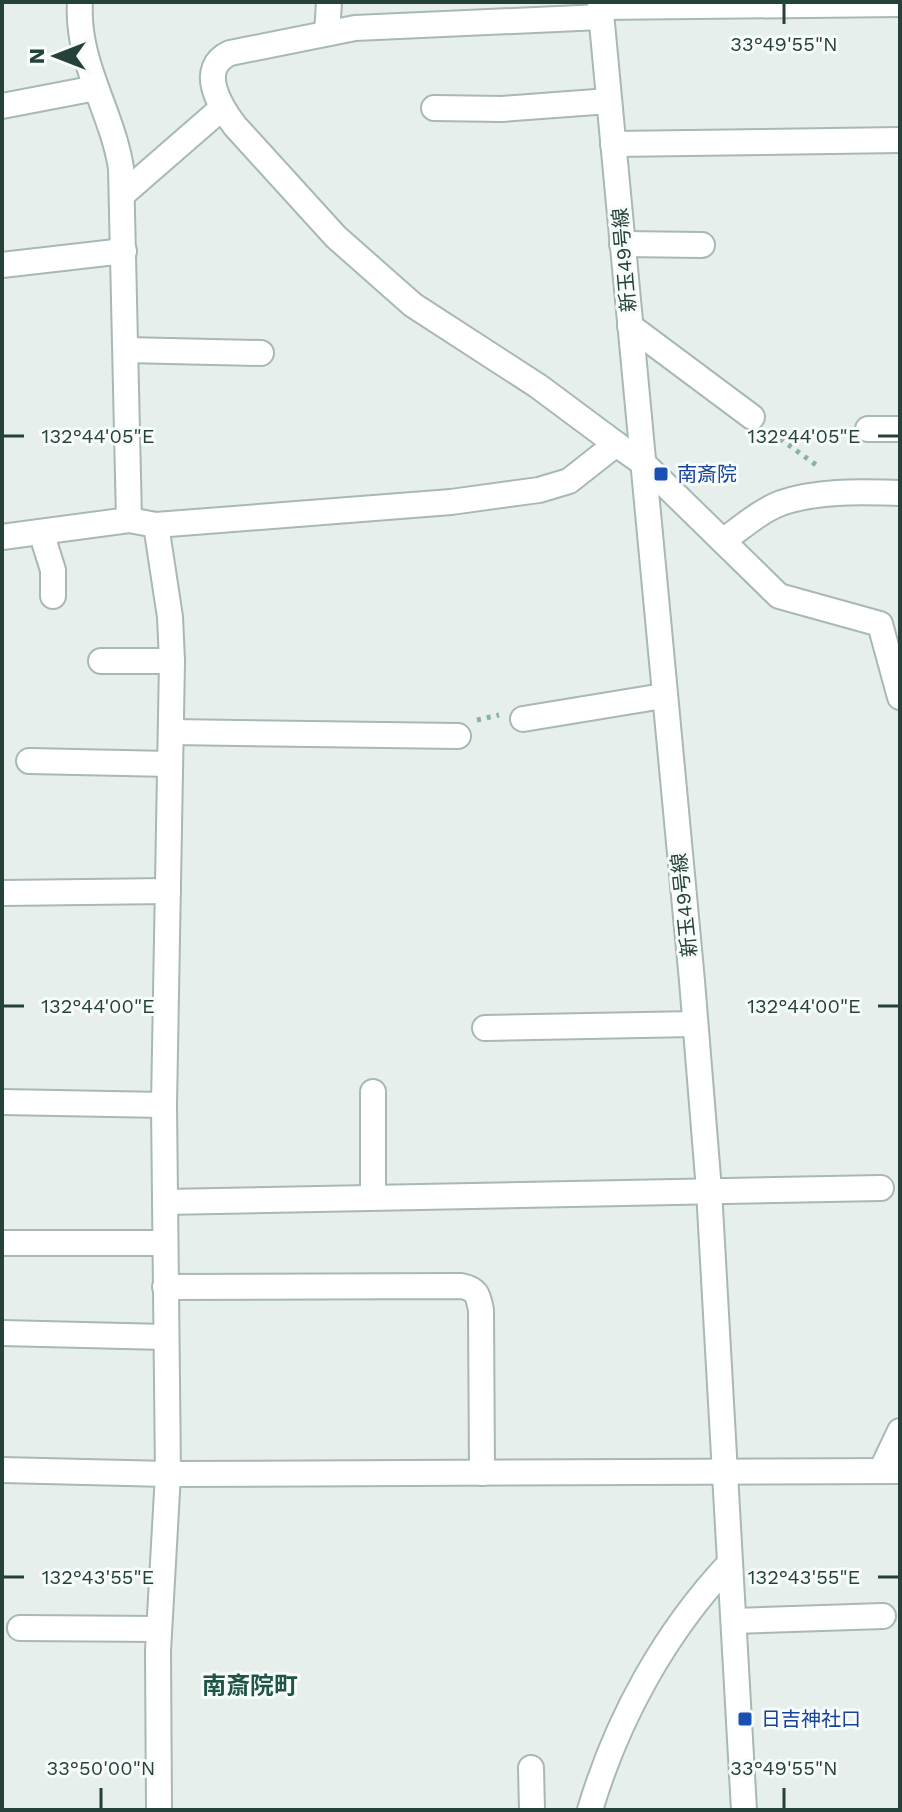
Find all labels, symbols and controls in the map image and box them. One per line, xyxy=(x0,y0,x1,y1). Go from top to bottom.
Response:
north arrow xyxy=(16,16,96,96)
text: 33°49'55"N xyxy=(730,32,838,56)
text: N xyxy=(24,48,49,64)
street label: 新玉49号線 xyxy=(607,207,641,313)
text: 132°44'05"E xyxy=(42,424,154,448)
text: 132°44'05"E xyxy=(748,424,860,448)
place label: 南斎院 xyxy=(677,462,737,486)
marker: 南斎院 xyxy=(652,465,670,483)
street label: 新玉49号線 xyxy=(667,852,701,958)
text: 132°44'00"E xyxy=(41,994,155,1018)
text: 132°44'00"E xyxy=(747,994,861,1018)
text: 132°43'55"E xyxy=(42,1565,154,1589)
text: 132°43'55"E xyxy=(748,1565,860,1589)
district label: 南斎院町 xyxy=(202,1672,298,1700)
place label: 日吉神社口 xyxy=(761,1707,861,1731)
marker: 日吉神社口 xyxy=(736,1710,754,1728)
text: 33°50'00"N xyxy=(47,1756,155,1780)
text: 33°49'55"N xyxy=(730,1756,838,1780)

